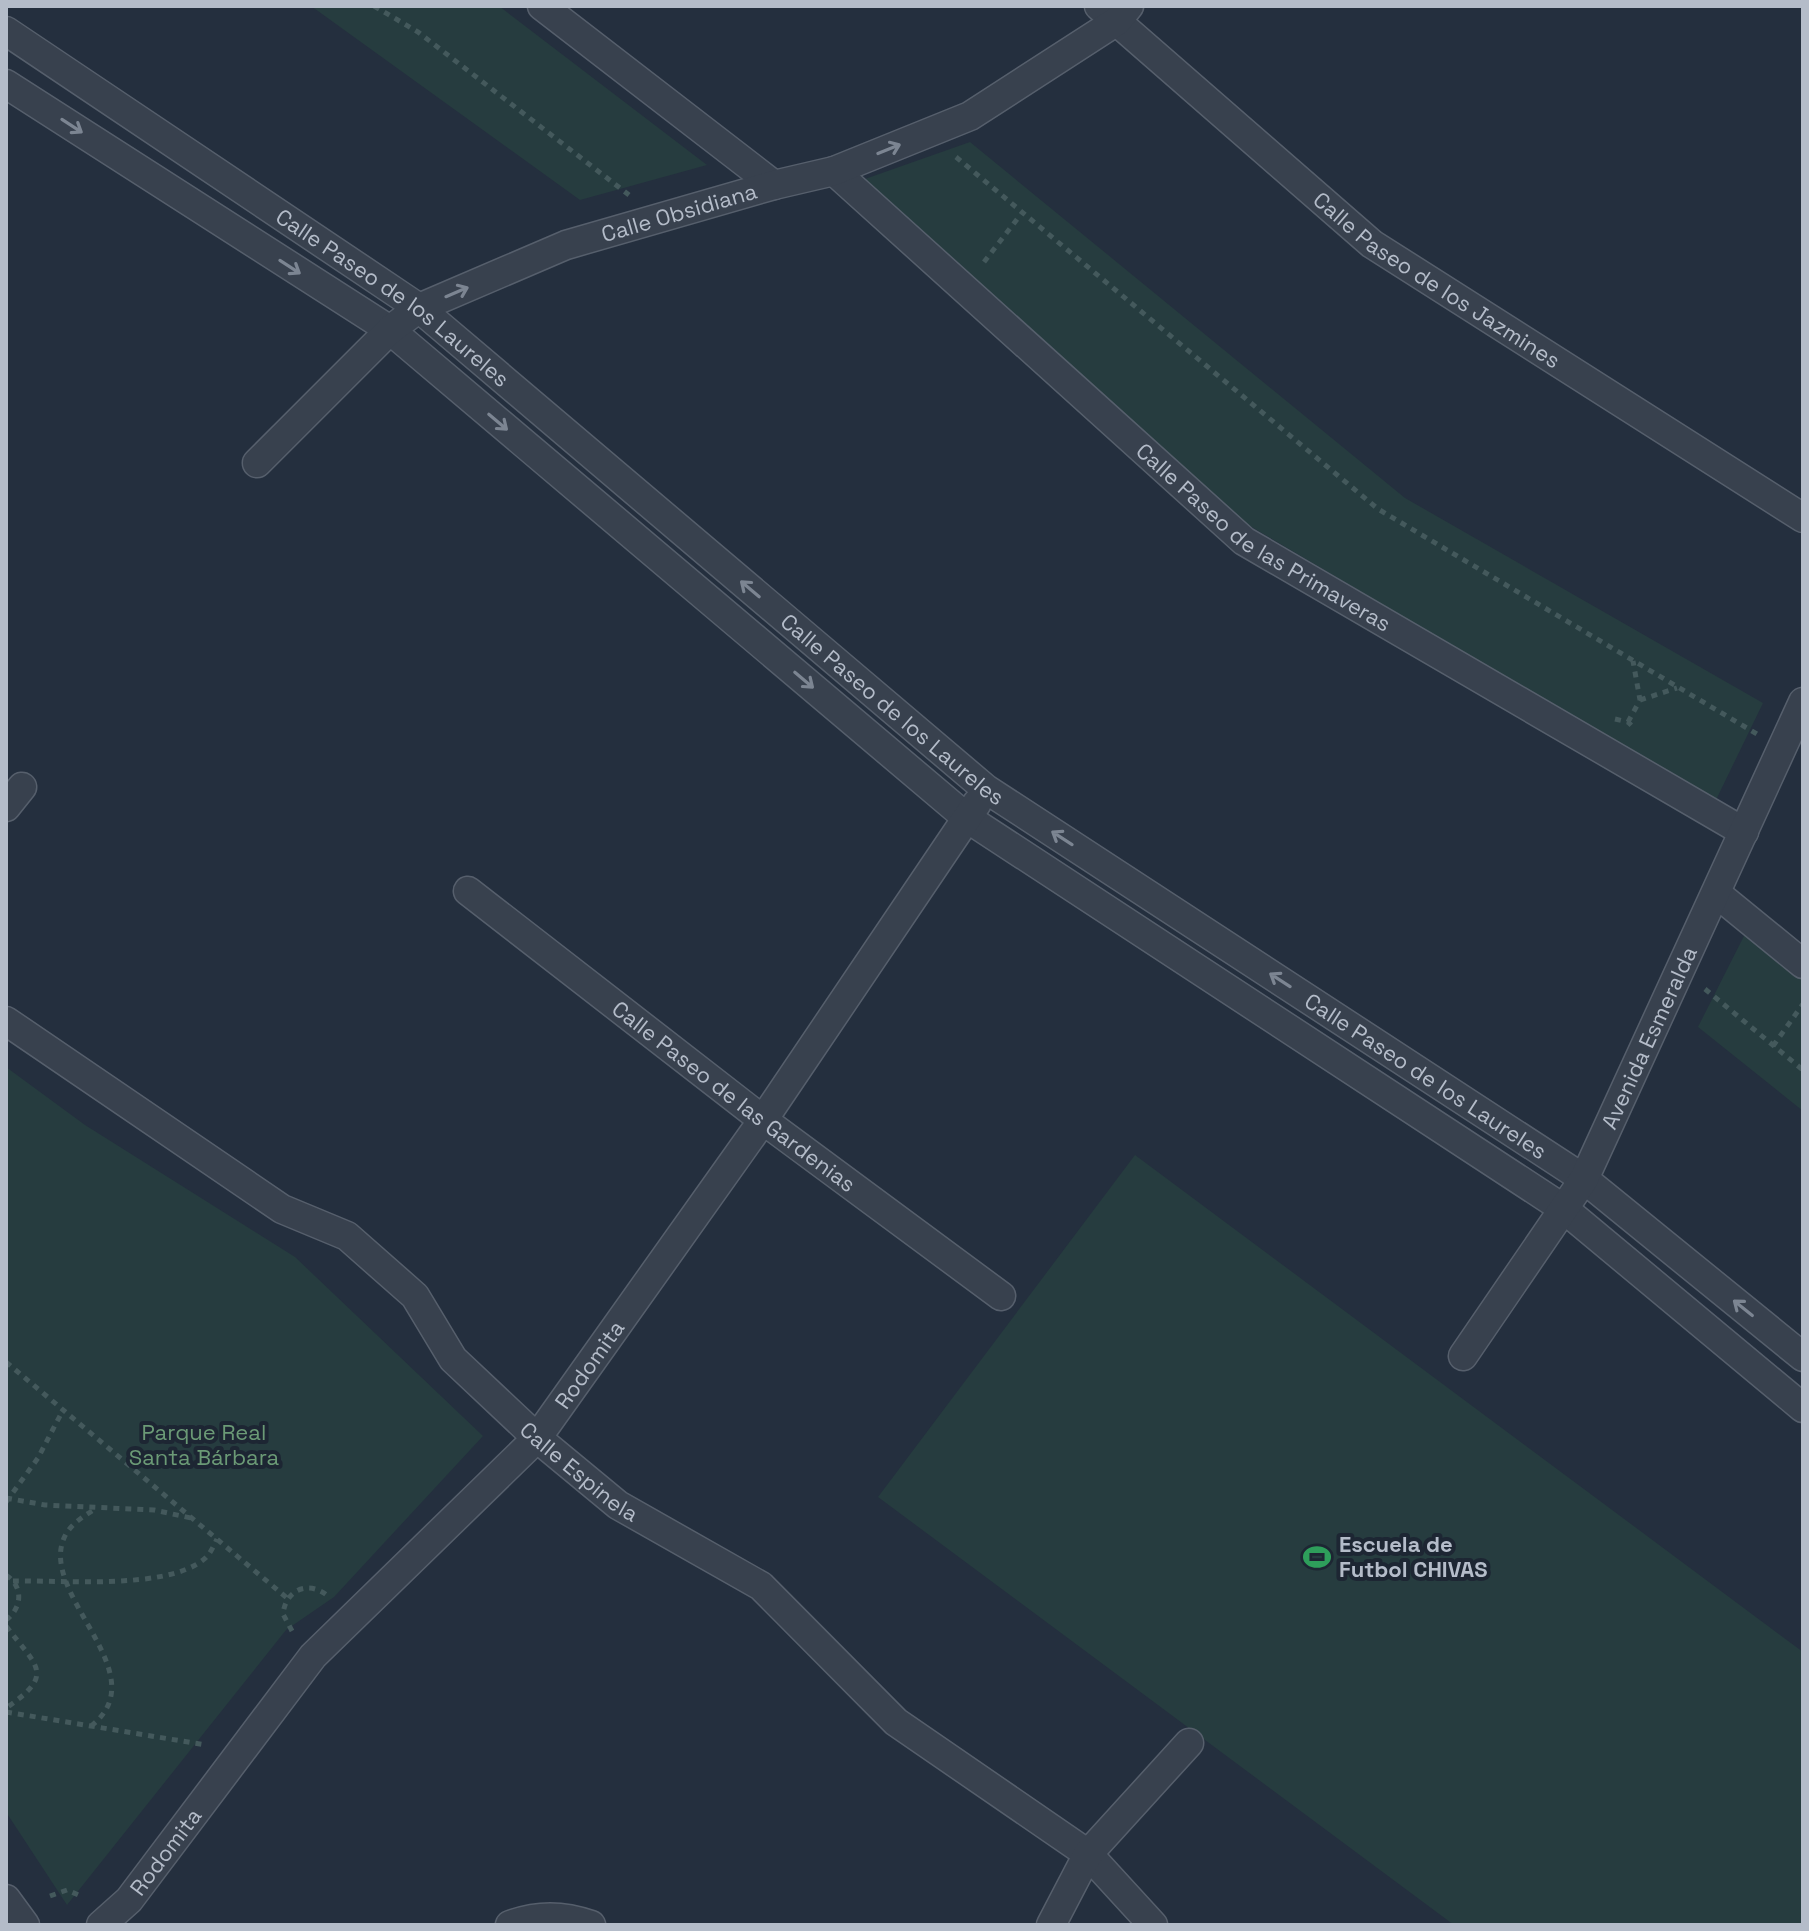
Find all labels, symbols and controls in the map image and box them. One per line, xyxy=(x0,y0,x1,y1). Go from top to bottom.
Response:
one-way arrow xyxy=(60,118,82,134)
one-way arrow xyxy=(876,141,901,155)
street label: Calle Obsidiana xyxy=(598,177,760,248)
street label: Calle Paseo de los Jazmines xyxy=(1308,185,1566,374)
street label: Calle Paseo de los Laureles xyxy=(271,202,515,393)
one-way arrow xyxy=(279,258,301,275)
one-way arrow xyxy=(444,283,469,298)
one-way arrow xyxy=(487,413,508,431)
street label: Calle Paseo de las Primaveras xyxy=(1130,437,1396,638)
one-way arrow xyxy=(740,580,761,598)
street label: Calle Paseo de los Laureles xyxy=(775,607,1010,811)
one-way arrow xyxy=(793,671,813,689)
one-way arrow xyxy=(1051,830,1073,847)
street label: Avenida Esmeralda xyxy=(1595,941,1703,1133)
one-way arrow xyxy=(1269,972,1291,989)
street label: Calle Paseo de los Laureles xyxy=(1299,987,1552,1165)
street label: Calle Paseo de las Gardenias xyxy=(607,994,861,1198)
one-way arrow xyxy=(1733,1299,1753,1317)
street label: Rodomita xyxy=(548,1314,631,1414)
street label: Calle Espinela xyxy=(514,1415,644,1528)
park label: Parque Real Santa Bárbara xyxy=(129,1418,280,1471)
place label: Escuela de Futbol CHIVAS xyxy=(1339,1530,1488,1583)
sports icon: Escuela de Futbol CHIVAS xyxy=(1302,1542,1332,1572)
street label: Rodomita xyxy=(123,1802,208,1901)

